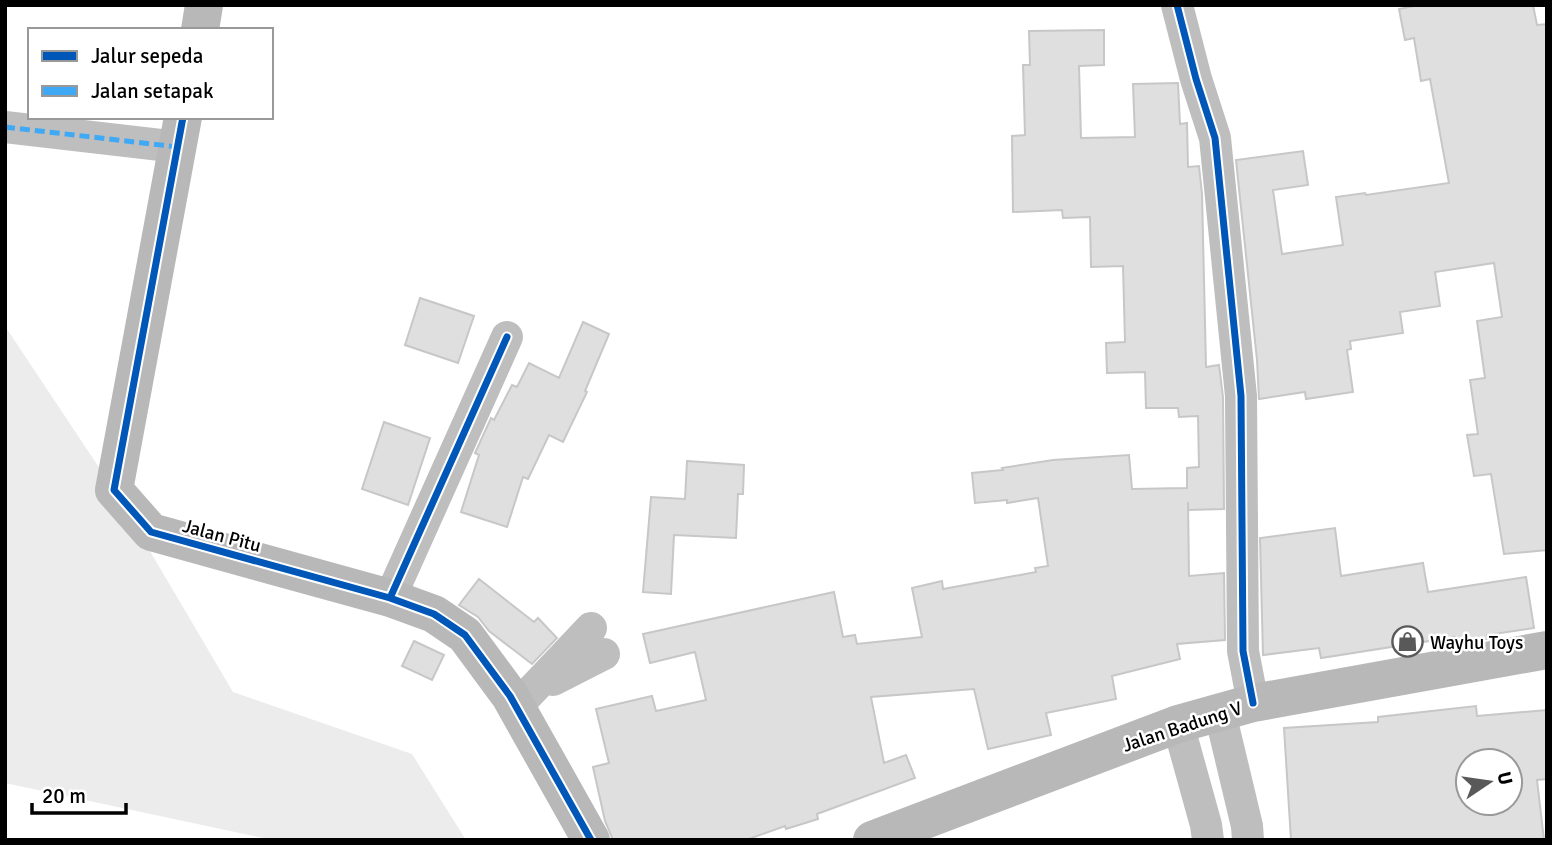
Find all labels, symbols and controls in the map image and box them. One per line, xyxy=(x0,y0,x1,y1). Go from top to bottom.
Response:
legend xyxy=(28,28,273,119)
text: Jalur sepeda xyxy=(91,43,203,69)
text: Jalan setapak xyxy=(91,78,214,104)
street label: Jalan Pitu xyxy=(180,514,264,558)
shop icon: Wayhu Toys xyxy=(1390,625,1424,659)
place label: Wayhu Toys xyxy=(1430,631,1523,655)
street label: Jalan Badung V xyxy=(1119,696,1245,758)
north arrow xyxy=(1454,747,1524,817)
text: U xyxy=(1491,769,1518,787)
scale bar xyxy=(32,772,126,816)
text: 20 m xyxy=(42,783,86,809)

